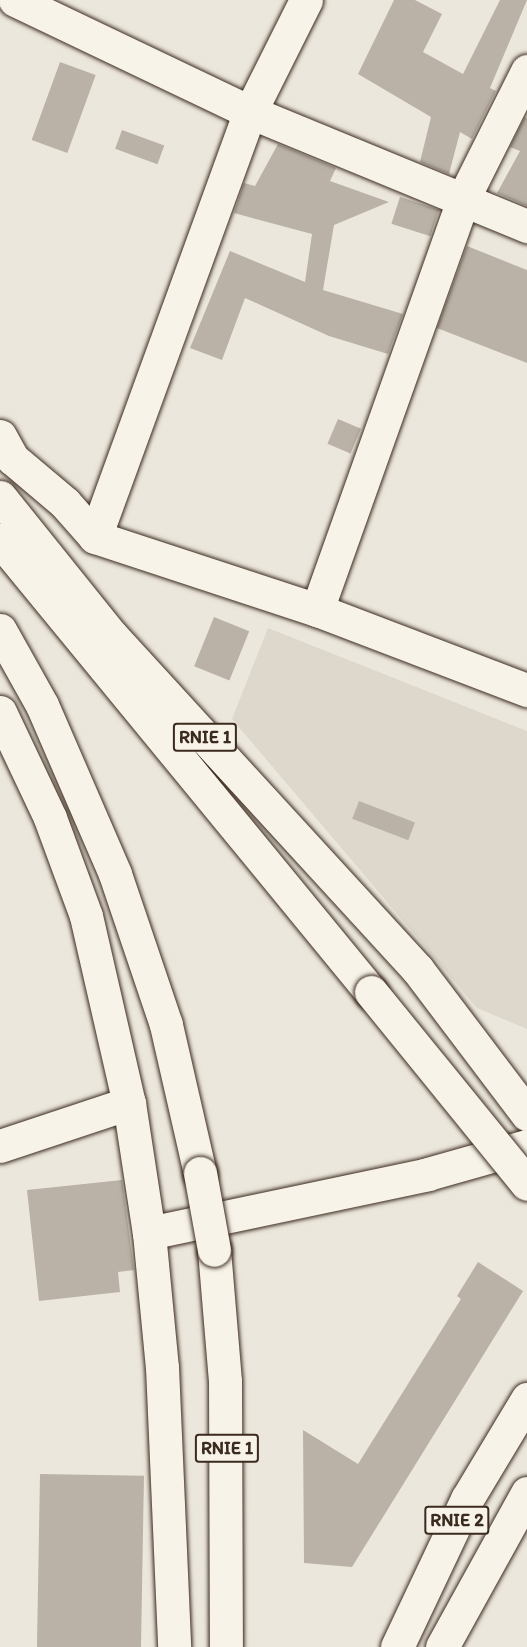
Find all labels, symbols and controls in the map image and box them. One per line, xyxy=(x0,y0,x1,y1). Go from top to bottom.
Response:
road number: RNIE 1 xyxy=(172,722,238,752)
road number: RNIE 1 xyxy=(194,1433,260,1463)
road number: RNIE 2 xyxy=(424,1505,490,1535)

